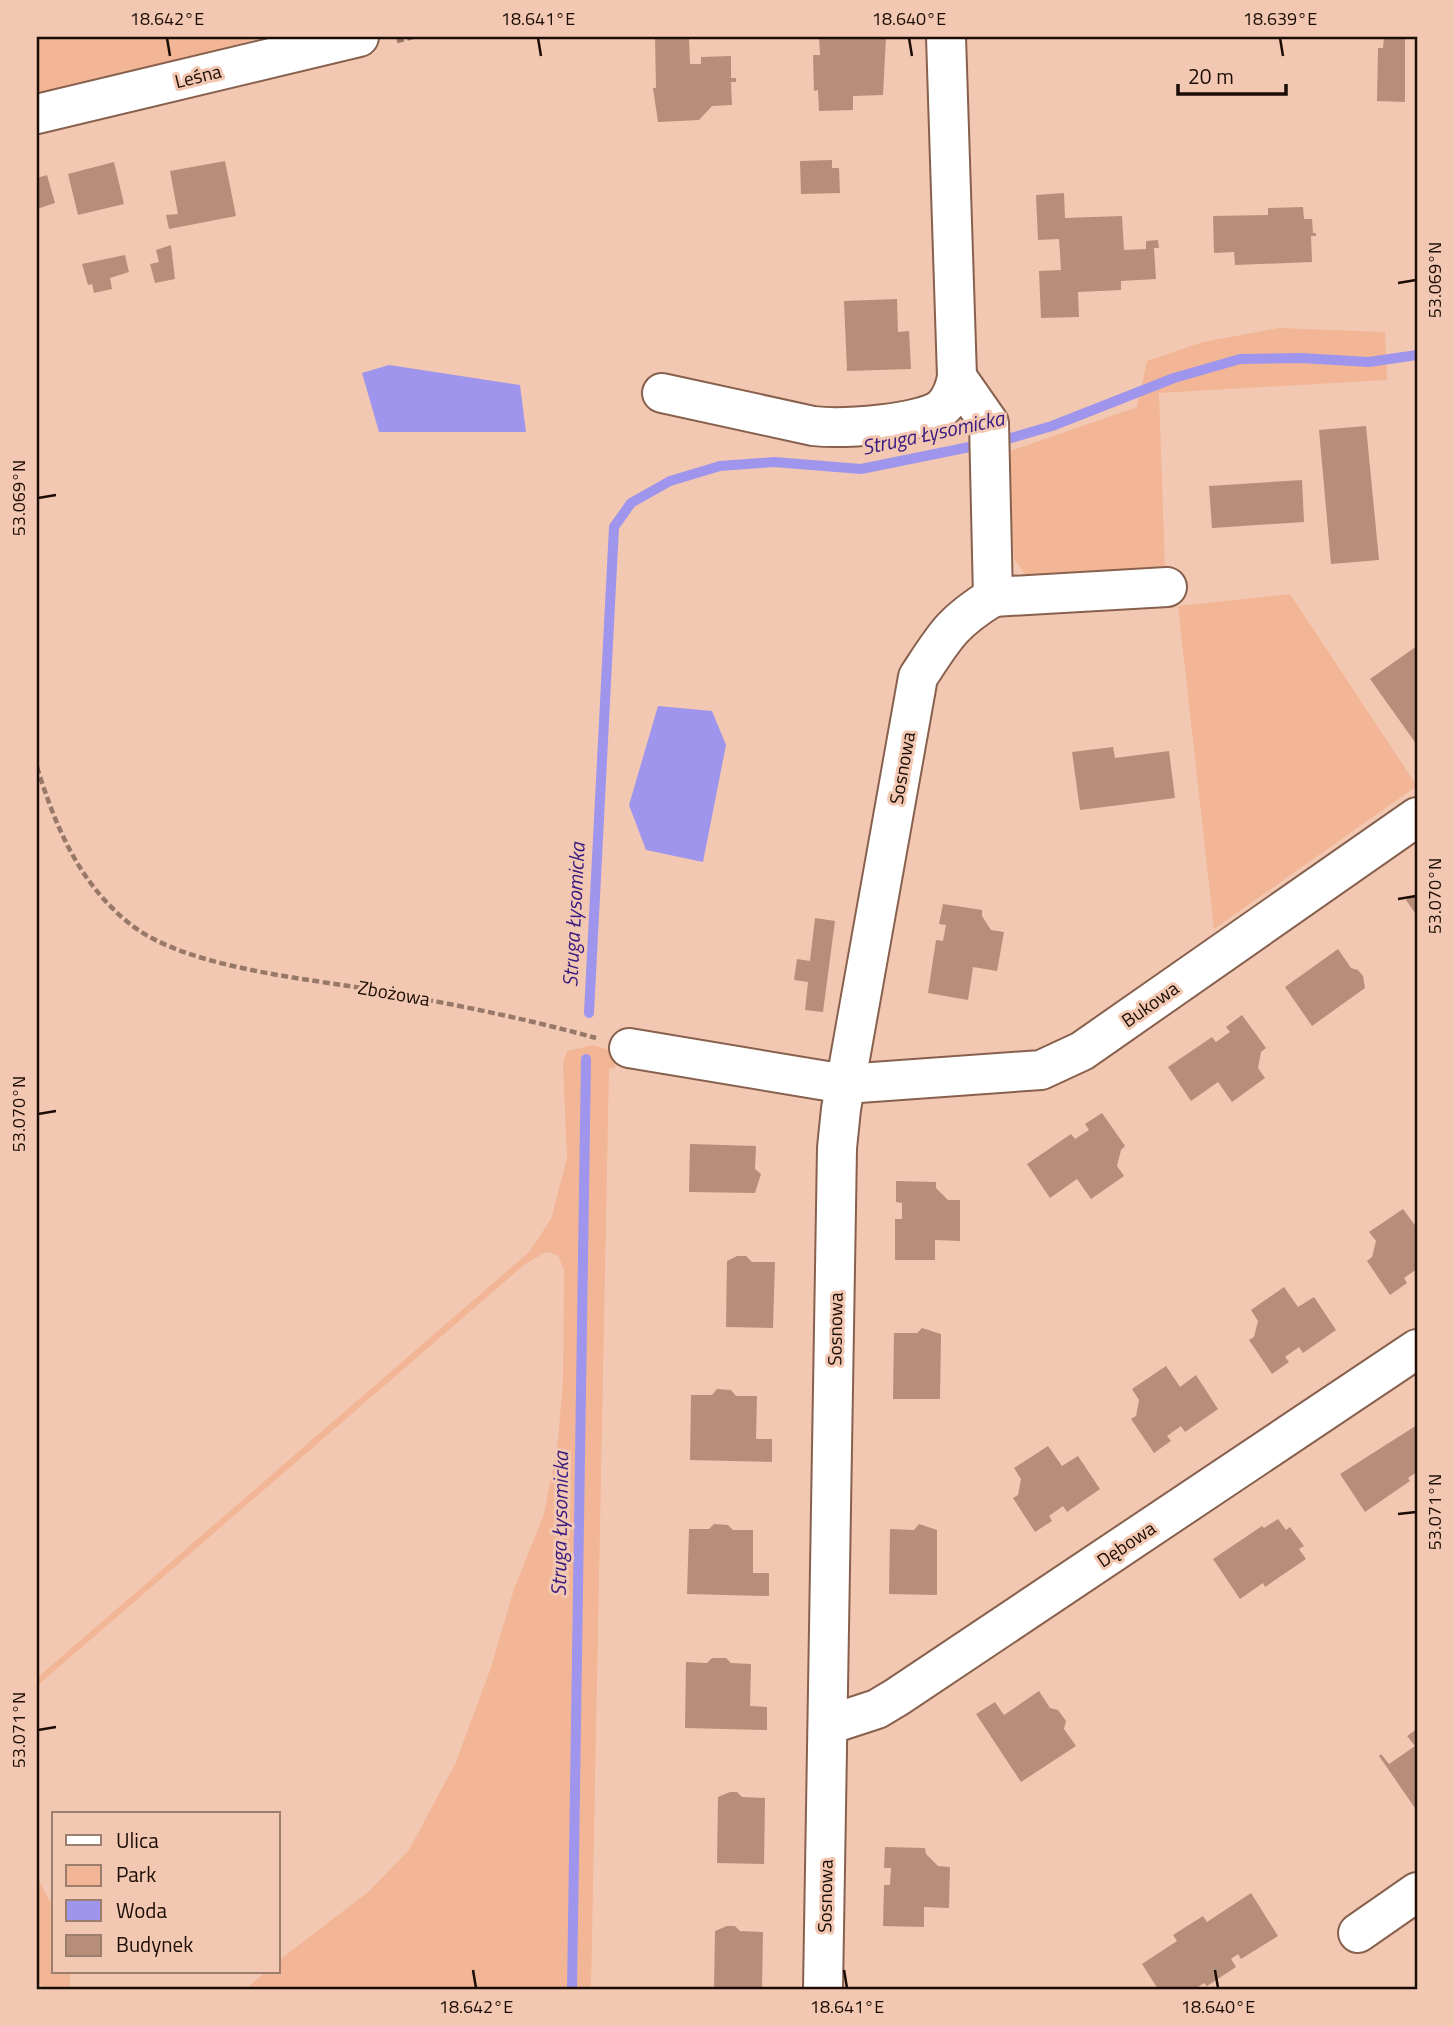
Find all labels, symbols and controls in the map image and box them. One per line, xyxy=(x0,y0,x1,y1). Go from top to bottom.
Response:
text: 18.642°E xyxy=(130,5,204,32)
text: 18.641°E xyxy=(501,5,575,32)
text: 18.640°E xyxy=(872,5,946,32)
text: 18.639°E xyxy=(1243,5,1317,32)
scale bar xyxy=(1178,52,1286,96)
street label: Leśna xyxy=(171,56,225,95)
text: 20 m xyxy=(1188,60,1234,92)
text: 53.069°N xyxy=(1421,242,1448,318)
water label: Struga Łysomicka xyxy=(859,401,1008,463)
text: 53.069°N xyxy=(5,460,32,536)
street label: Sosnowa xyxy=(881,729,922,806)
water label: Struga Łysomicka xyxy=(553,840,593,988)
text: 53.070°N xyxy=(1421,858,1448,934)
street label: Zbożowa xyxy=(356,972,433,1013)
street label: Bukowa xyxy=(1115,973,1185,1034)
text: 53.070°N xyxy=(5,1076,32,1152)
street label: Sosnowa xyxy=(819,1292,850,1366)
water label: Struga Łysomicka xyxy=(542,1450,576,1597)
text: 53.071°N xyxy=(1421,1474,1448,1550)
street label: Dębowa xyxy=(1090,1513,1161,1574)
text: 53.071°N xyxy=(5,1692,32,1768)
legend xyxy=(52,1812,280,1974)
text: Ulica xyxy=(116,1824,159,1856)
text: Park xyxy=(116,1858,156,1890)
street label: Sosnowa xyxy=(809,1859,840,1933)
text: Woda xyxy=(116,1894,167,1926)
text: Budynek xyxy=(116,1928,193,1960)
text: 18.642°E xyxy=(439,1993,513,2020)
text: 18.641°E xyxy=(810,1993,884,2020)
text: 18.640°E xyxy=(1181,1993,1255,2020)

